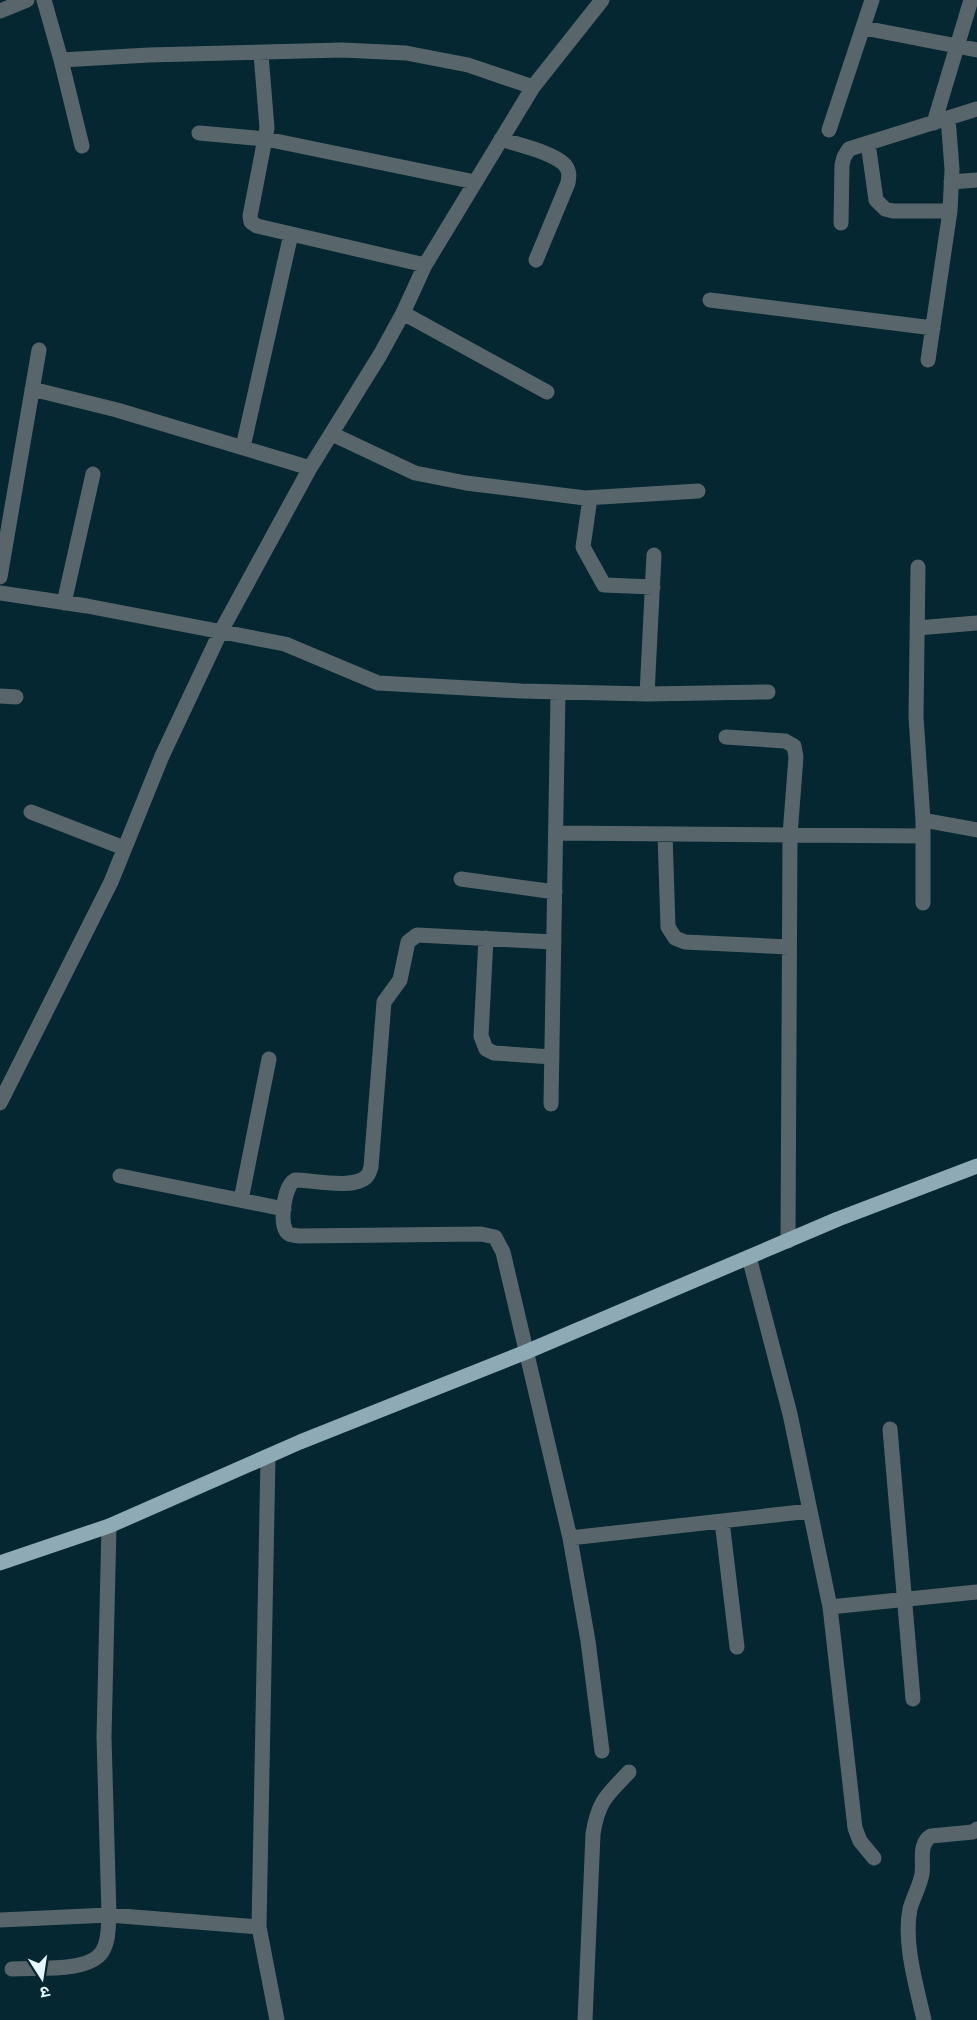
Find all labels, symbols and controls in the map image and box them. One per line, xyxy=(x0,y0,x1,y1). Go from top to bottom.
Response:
north arrow xyxy=(12,1948,72,2008)
text: उ xyxy=(38,1983,51,2002)

